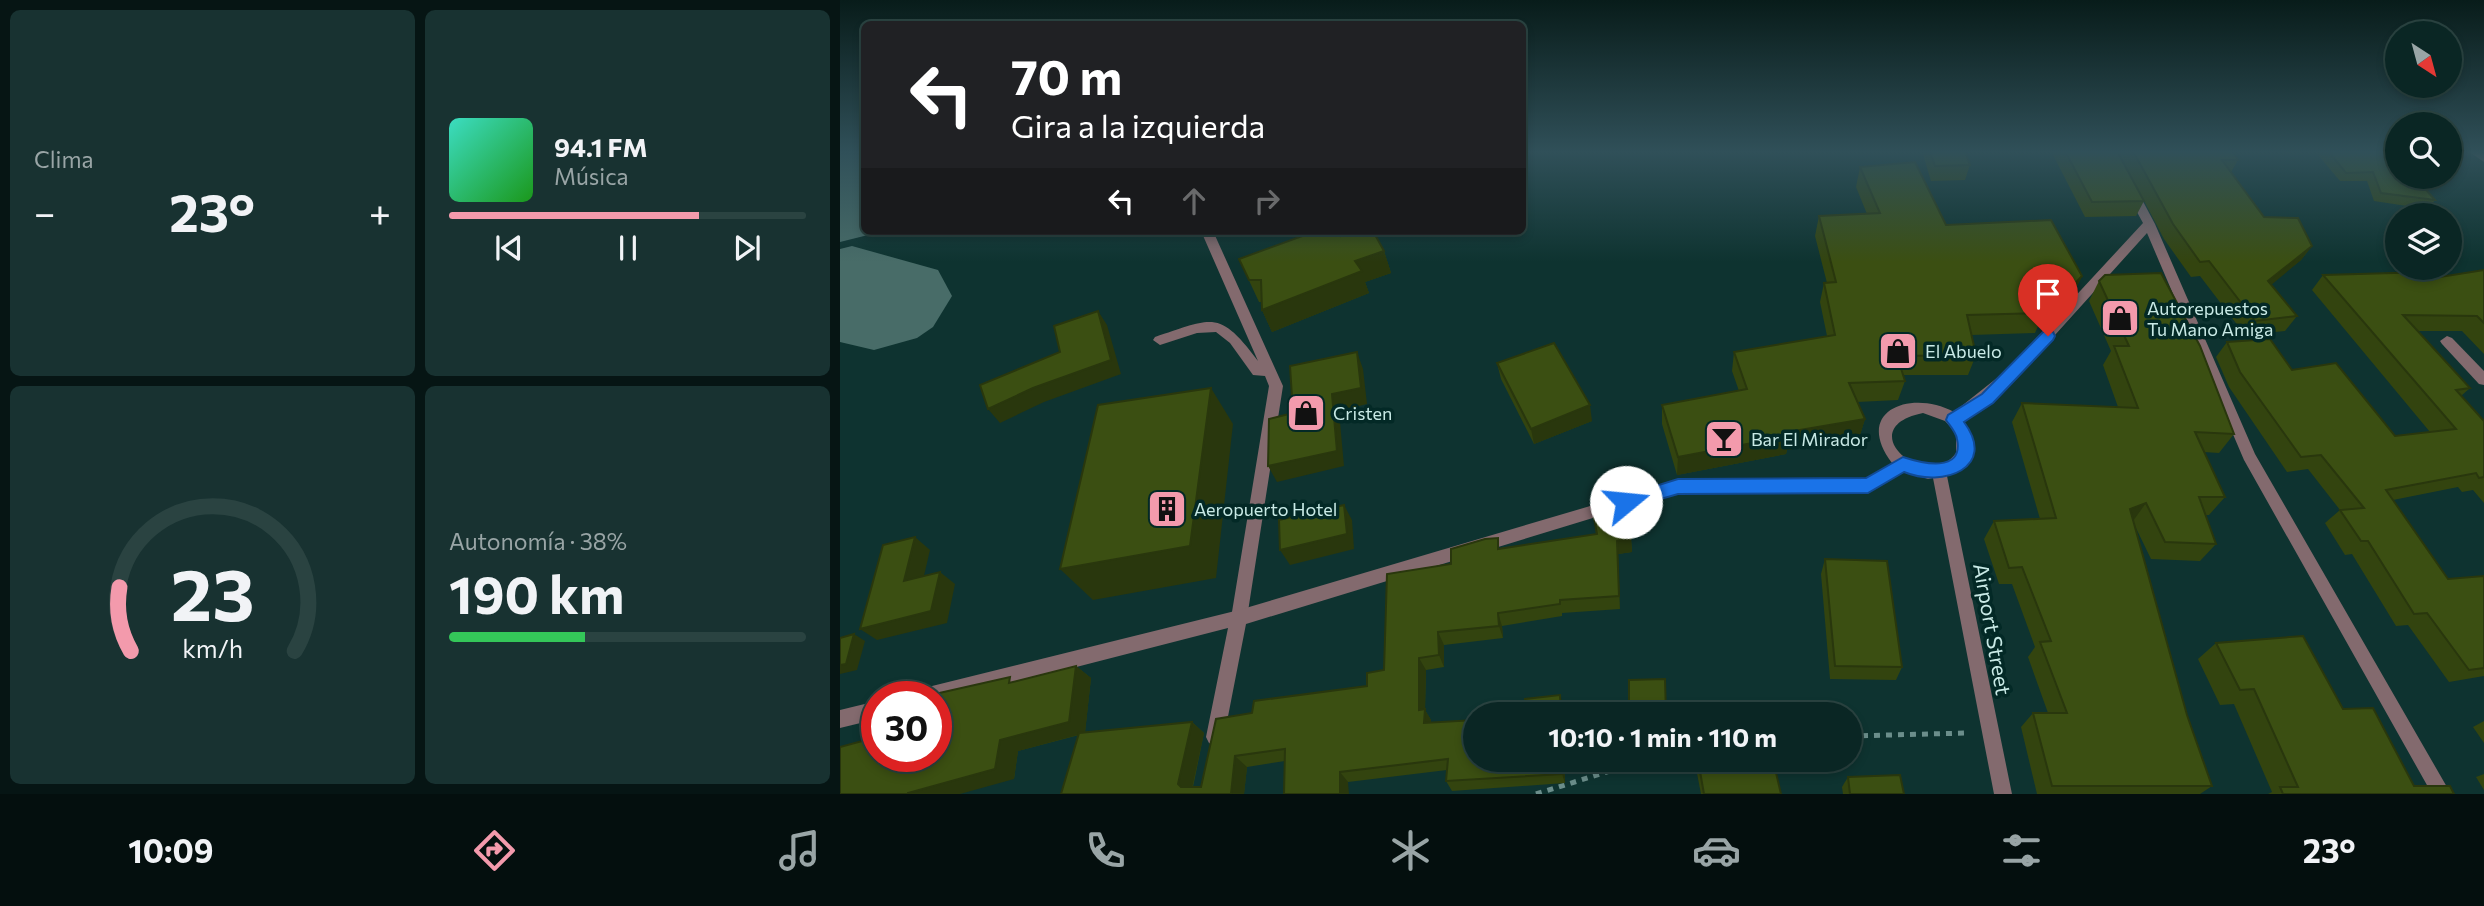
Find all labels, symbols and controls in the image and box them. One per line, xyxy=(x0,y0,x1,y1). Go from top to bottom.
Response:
north arrow xyxy=(2385,21,2462,98)
map controls xyxy=(2385,21,2462,280)
text: 70 m xyxy=(1011,45,1122,105)
icon: left xyxy=(896,49,987,140)
text: Gira a la izquierda xyxy=(1011,105,1265,145)
button: search xyxy=(2385,112,2462,189)
text: 94.1 FM xyxy=(554,131,648,162)
text: Clima xyxy=(34,145,94,173)
text: Música xyxy=(554,162,629,190)
text: 23° xyxy=(169,179,255,243)
icon: left xyxy=(1102,182,1140,220)
icon: ahead xyxy=(1175,182,1213,220)
icon: right xyxy=(1248,182,1286,220)
text: − xyxy=(34,188,56,235)
text: + xyxy=(369,188,391,235)
button: layers xyxy=(2385,203,2462,280)
icon: previous xyxy=(490,229,528,267)
icon: pause xyxy=(609,229,647,267)
icon: next xyxy=(728,229,766,267)
pin xyxy=(2018,264,2078,336)
icon: arrive xyxy=(2029,275,2067,313)
shop icon: Autorepuestos Tu Mano Amiga xyxy=(2099,297,2141,339)
place label: Autorepuestos Tu Mano Amiga xyxy=(2147,297,2273,340)
shop icon: El Abuelo xyxy=(1877,330,1919,372)
place label: El Abuelo xyxy=(1925,340,2002,362)
shop icon: Cristen xyxy=(1285,392,1327,434)
place label: Cristen xyxy=(1333,402,1392,424)
bar icon: Bar El Mirador xyxy=(1703,418,1745,460)
place label: Bar El Mirador xyxy=(1751,428,1868,450)
position arrow xyxy=(1589,465,1663,539)
building icon: Aeropuerto Hotel xyxy=(1146,488,1188,530)
place label: Aeropuerto Hotel xyxy=(1194,498,1337,520)
text: Autonomía · 38% xyxy=(449,527,627,555)
text: 23 xyxy=(171,547,254,636)
text: 190 km xyxy=(449,561,624,625)
street label: Airport Street xyxy=(1969,561,2017,697)
text: km/h xyxy=(182,633,243,663)
speed limit sign: 30 xyxy=(861,681,952,772)
text: 10:10 · 1 min · 110 m xyxy=(1548,721,1777,752)
icon: directions xyxy=(470,826,519,875)
icon: music xyxy=(775,826,824,875)
icon: phone xyxy=(1081,826,1130,875)
icon: climate xyxy=(1386,826,1435,875)
icon: car xyxy=(1692,826,1741,875)
icon: filters xyxy=(1997,826,2046,875)
text: 10:09 xyxy=(128,830,213,870)
text: 23° xyxy=(2303,830,2356,870)

